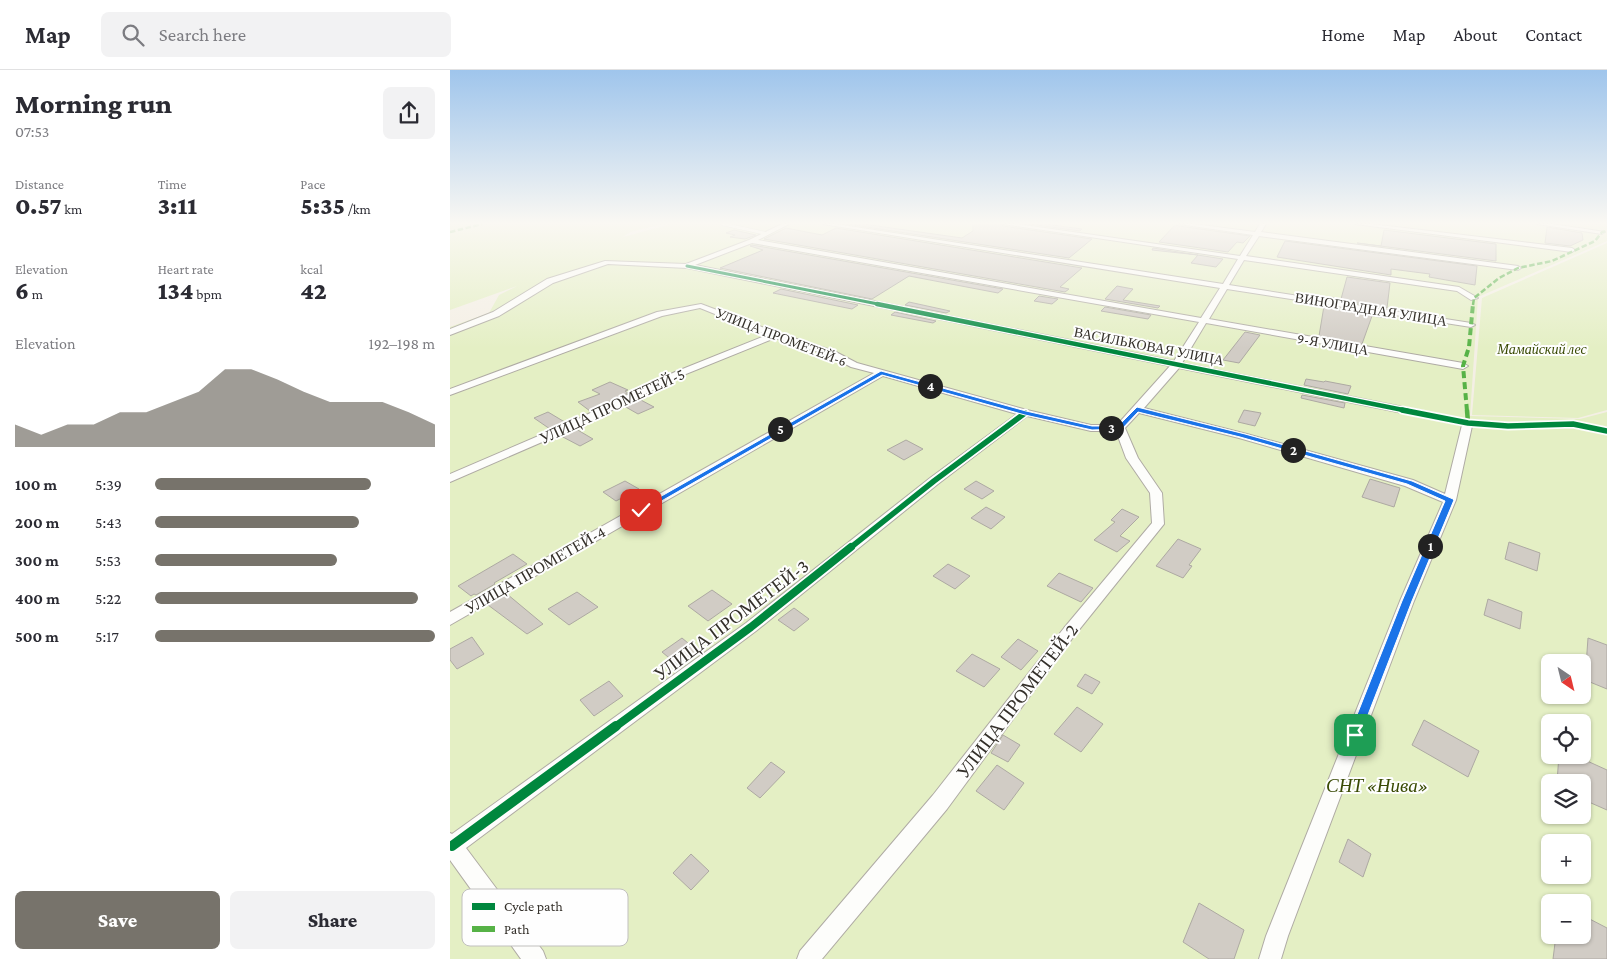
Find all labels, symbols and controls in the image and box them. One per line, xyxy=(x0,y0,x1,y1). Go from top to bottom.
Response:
search box xyxy=(101,12,451,57)
text: Map xyxy=(25,21,71,48)
icon: search xyxy=(119,21,147,49)
text: Search here xyxy=(159,24,246,45)
text: Home xyxy=(1322,25,1365,45)
text: Map xyxy=(1393,25,1425,45)
text: About xyxy=(1453,25,1497,45)
text: Contact xyxy=(1525,25,1582,45)
button: share xyxy=(383,87,435,139)
text: Morning run xyxy=(15,88,172,119)
text: 07:53 xyxy=(15,123,49,140)
text: Distance xyxy=(15,176,64,192)
text: Time xyxy=(158,176,186,192)
text: Pace xyxy=(300,176,326,192)
text: 0.57 xyxy=(15,192,62,219)
text: 3:11 xyxy=(158,192,197,219)
text: 5:35 xyxy=(300,192,345,219)
text: km xyxy=(62,201,82,217)
text: /km xyxy=(345,201,371,217)
text: Elevation xyxy=(15,261,68,277)
text: Heart rate xyxy=(158,261,214,277)
text: kcal xyxy=(300,261,323,277)
text: 6 xyxy=(15,277,29,304)
text: 134 xyxy=(158,277,194,304)
text: 42 xyxy=(300,277,327,304)
text: m xyxy=(29,286,43,302)
text: bpm xyxy=(194,286,222,302)
street label: ВИНОГРАДНАЯ УЛИЦА xyxy=(1294,289,1449,329)
street label: УЛИЦА ПРОМЕТЕЙ-6 xyxy=(713,305,849,369)
street label: ВАСИЛЬКОВАЯ УЛИЦА xyxy=(1073,324,1226,369)
street label: 9-Я УЛИЦА xyxy=(1296,330,1371,358)
text: Elevation xyxy=(15,335,76,352)
text: 192–198 m xyxy=(368,335,435,352)
park label: Мамайский лес xyxy=(1496,341,1588,357)
street label: УЛИЦА ПРОМЕТЕЙ-5 xyxy=(536,364,688,448)
pin: 4 xyxy=(918,374,942,398)
text: 4 xyxy=(927,378,934,394)
pin: 5 xyxy=(768,416,792,442)
pin: 3 xyxy=(1098,416,1124,440)
text: 3 xyxy=(1108,420,1115,436)
text: 5 xyxy=(777,421,784,437)
pin: 2 xyxy=(1280,438,1306,462)
text: 2 xyxy=(1290,442,1297,458)
text: 100 m xyxy=(15,476,57,493)
text: 5:39 xyxy=(95,476,122,493)
pin xyxy=(620,489,662,531)
icon: check xyxy=(627,496,655,524)
text: 200 m xyxy=(15,514,59,531)
text: 5:43 xyxy=(95,514,122,531)
street label: УЛИЦА ПРОМЕТЕЙ-4 xyxy=(461,522,609,618)
pin: 1 xyxy=(1418,534,1442,558)
text: 1 xyxy=(1428,538,1433,554)
text: 300 m xyxy=(15,552,59,569)
text: 5:53 xyxy=(95,552,121,569)
street label: УЛИЦА ПРОМЕТЕЙ-3 xyxy=(650,555,812,685)
text: 400 m xyxy=(15,590,60,607)
text: 5:22 xyxy=(95,590,121,607)
street label: УЛИЦА ПРОМЕТЕЙ-2 xyxy=(952,619,1082,783)
text: 500 m xyxy=(15,628,59,645)
text: 5:17 xyxy=(95,628,119,645)
north arrow xyxy=(1541,654,1591,704)
map controls xyxy=(1541,654,1591,944)
pin xyxy=(1334,714,1376,756)
button: locate xyxy=(1541,714,1591,764)
icon: arrive xyxy=(1341,721,1369,749)
button: layers xyxy=(1541,774,1591,824)
park label: СНТ «Нива» xyxy=(1326,775,1428,796)
button: + xyxy=(1541,834,1591,884)
legend xyxy=(462,889,628,946)
button: Save xyxy=(15,891,220,949)
button: Share xyxy=(230,891,435,949)
button: − xyxy=(1541,894,1591,944)
text: Cycle path xyxy=(504,898,563,914)
text: Path xyxy=(504,921,530,937)

